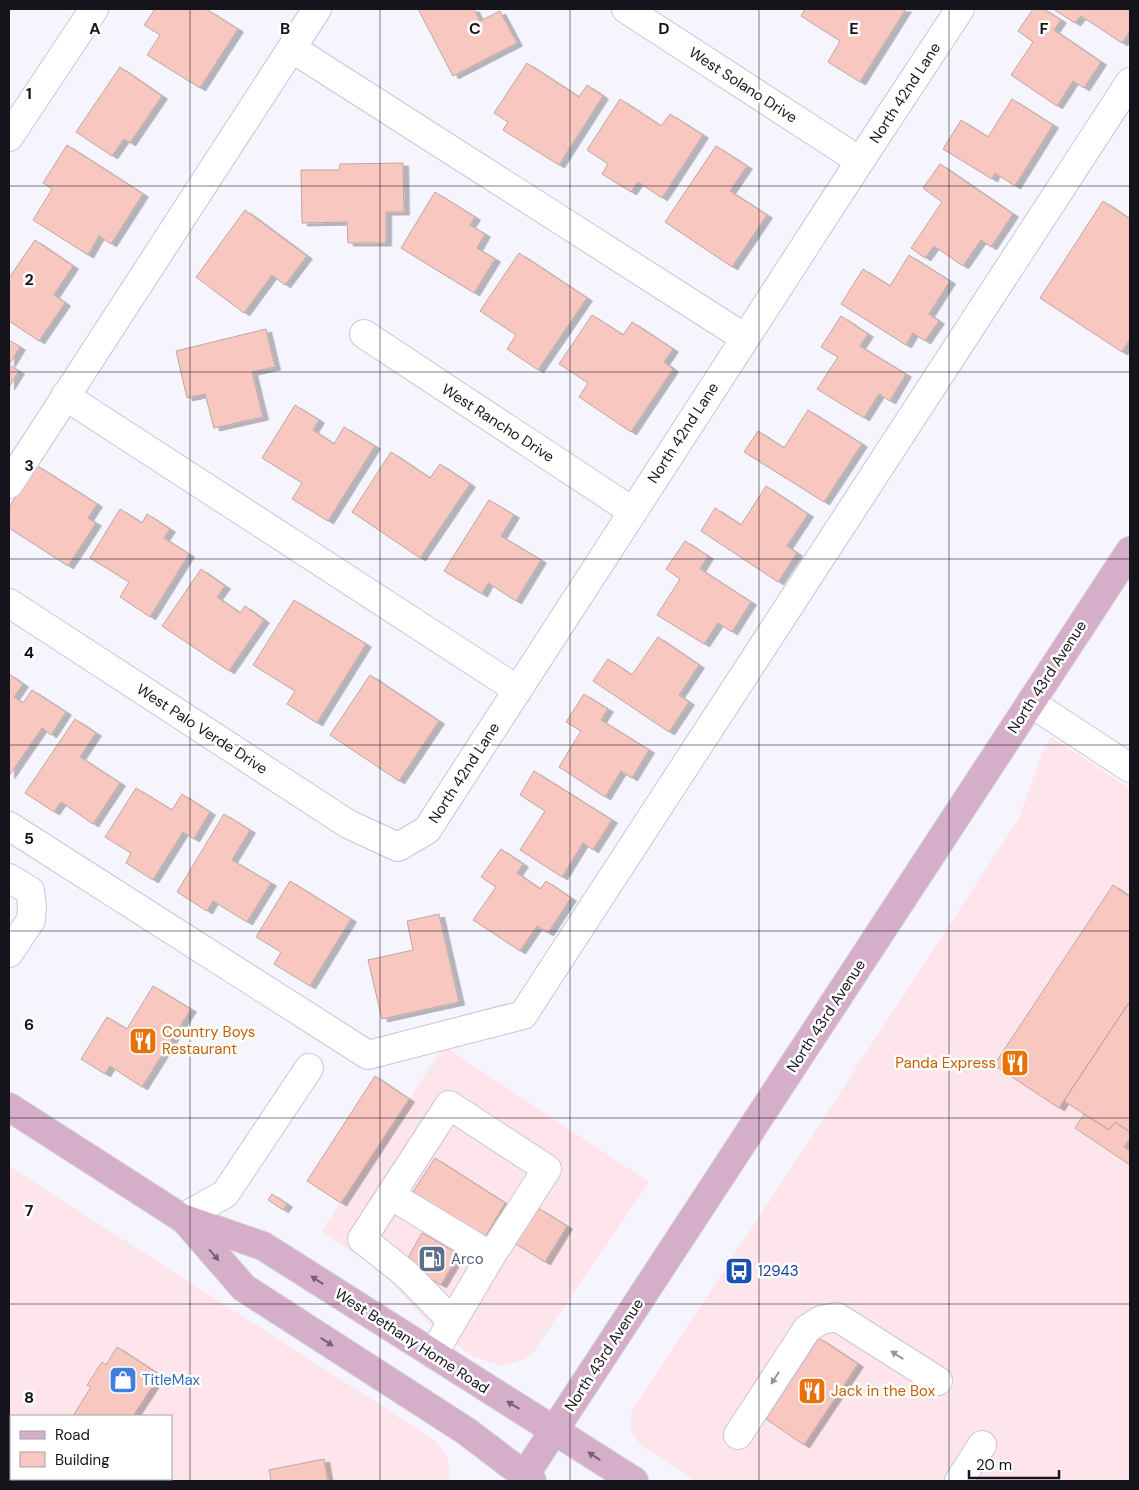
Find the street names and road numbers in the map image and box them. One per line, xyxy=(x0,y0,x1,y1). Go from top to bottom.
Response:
street label: North 42nd Lane xyxy=(865,39,945,147)
street label: West Solano Drive xyxy=(685,42,801,128)
street label: West Rancho Drive xyxy=(438,379,558,467)
street label: North 42nd Lane xyxy=(643,379,723,487)
street label: North 43rd Avenue xyxy=(1003,617,1091,737)
street label: West Palo Verde Drive xyxy=(133,679,271,779)
street label: North 42nd Lane xyxy=(424,719,504,827)
street label: North 43rd Avenue xyxy=(782,956,870,1076)
street label: West Bethany Home Road xyxy=(331,1284,493,1398)
street label: North 43rd Avenue xyxy=(560,1295,648,1415)

